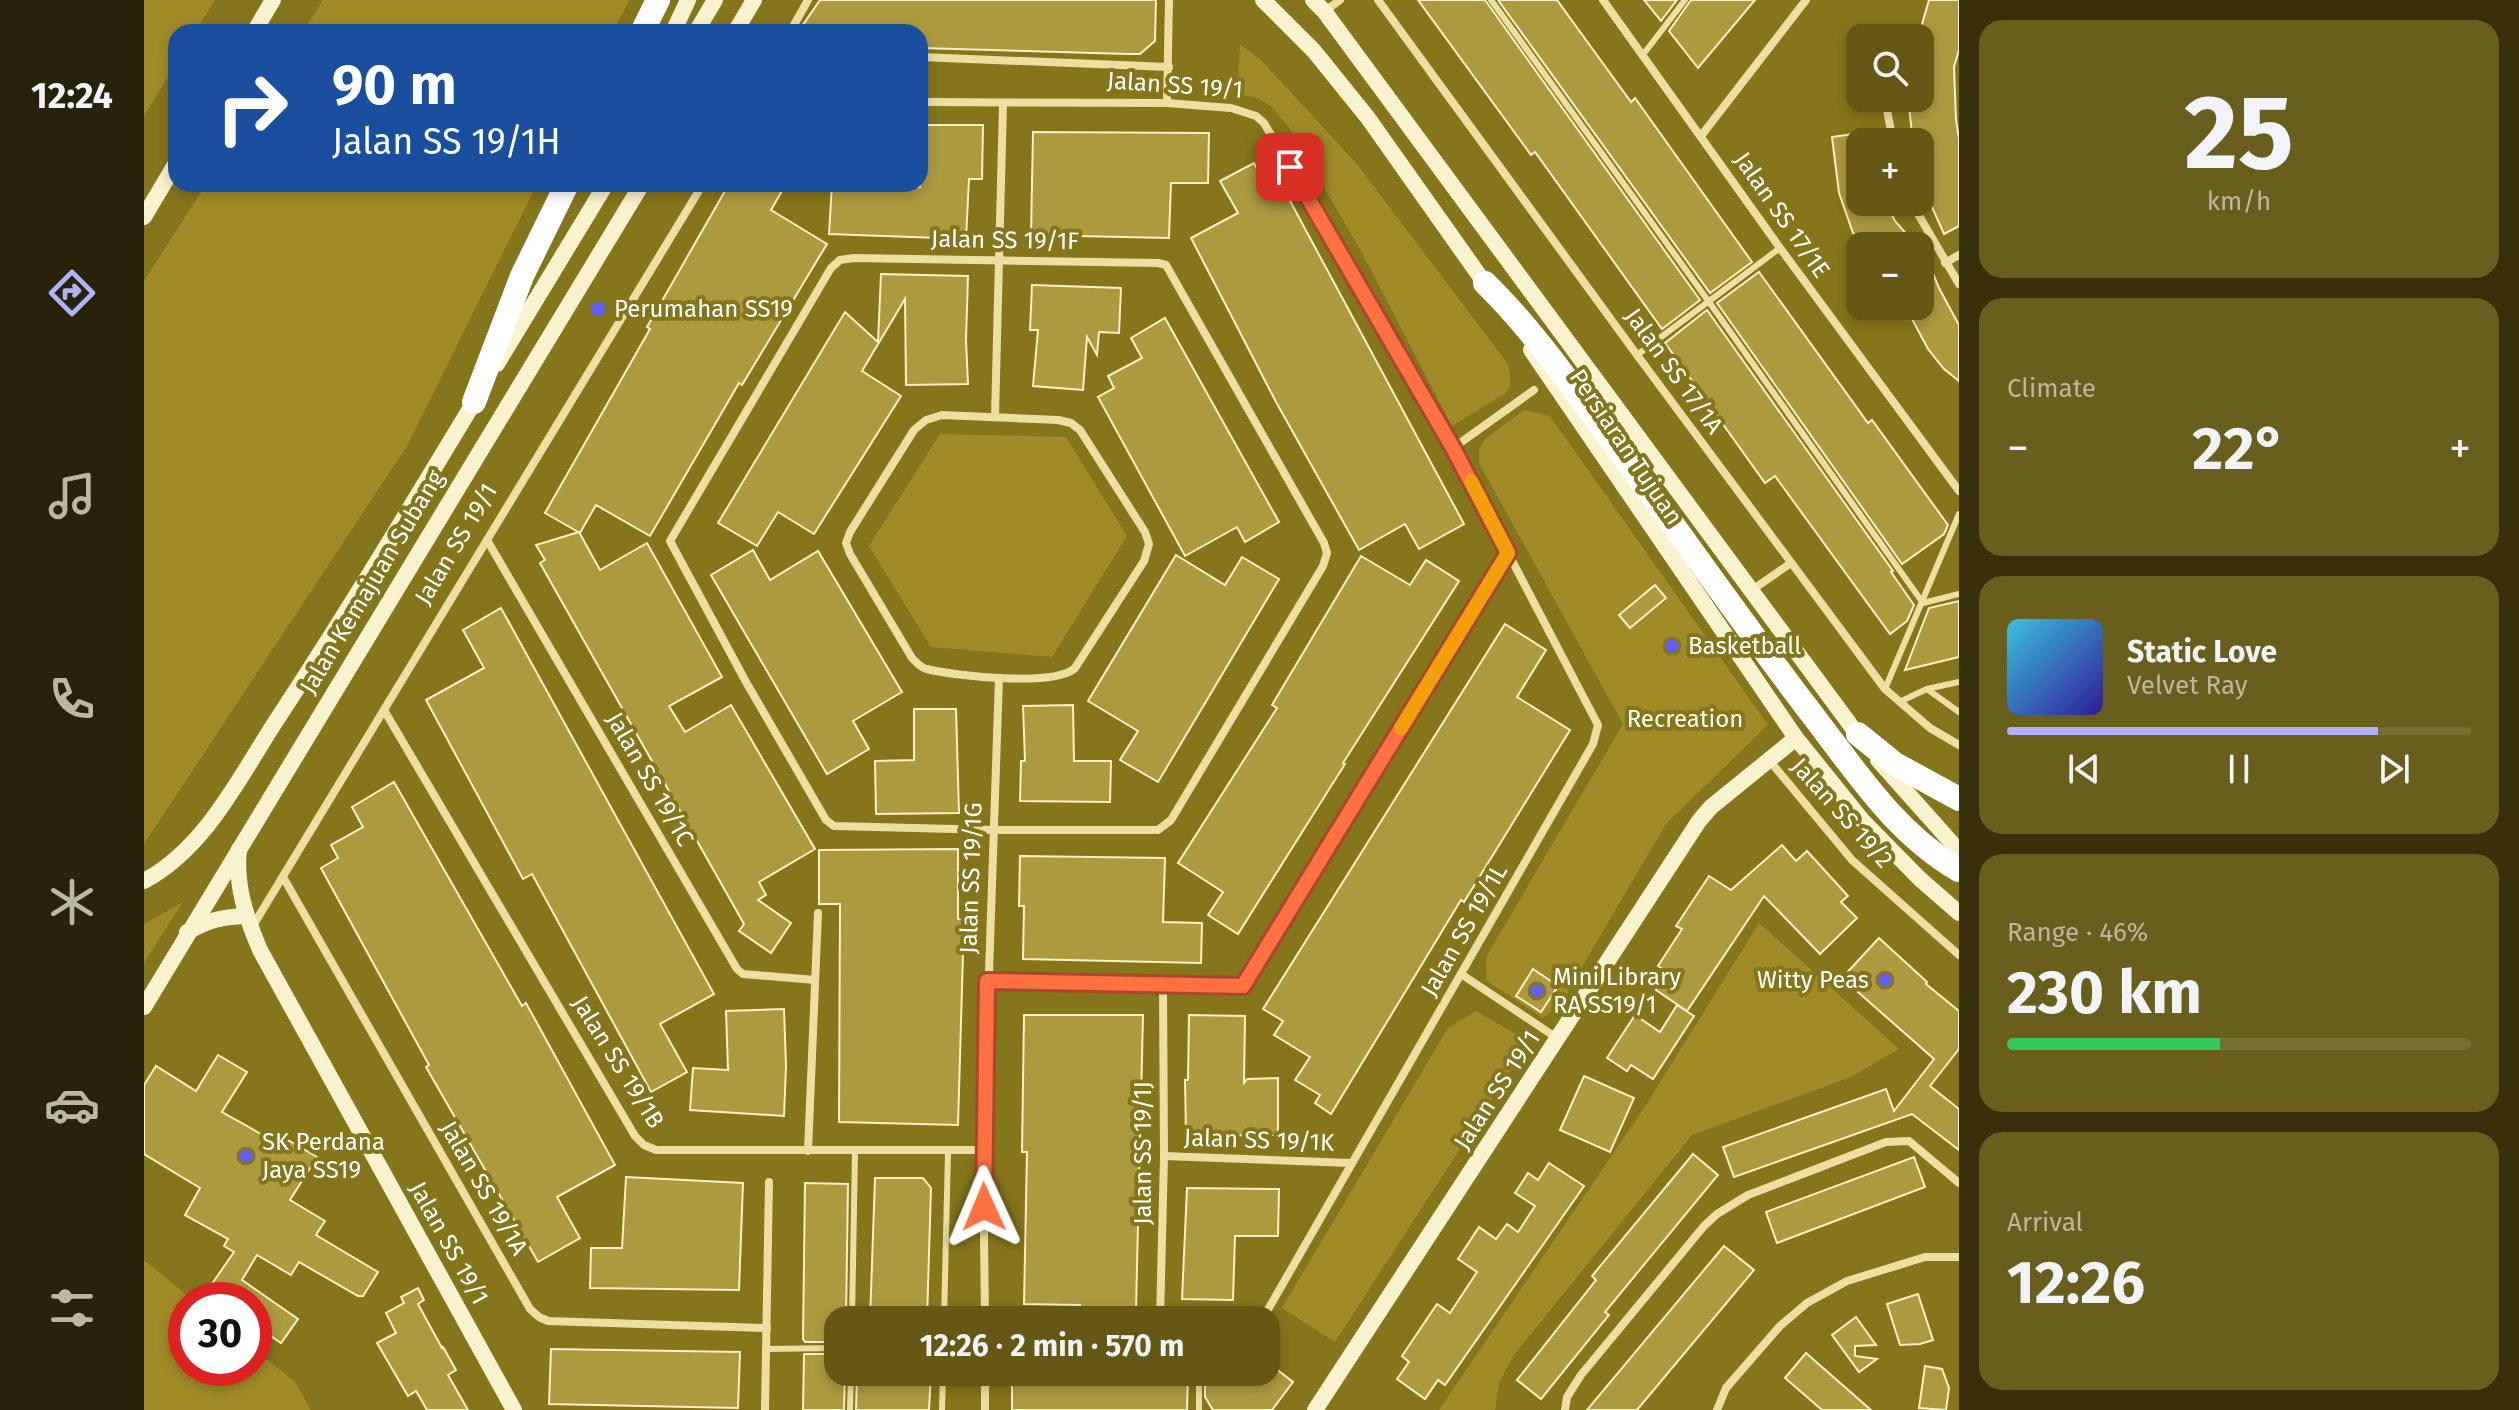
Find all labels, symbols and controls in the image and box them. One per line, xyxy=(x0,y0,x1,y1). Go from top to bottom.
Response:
map controls xyxy=(1846,24,1934,320)
button: search xyxy=(1846,24,1934,112)
text: 90 m xyxy=(332,52,457,119)
icon: right xyxy=(200,56,304,160)
street label: Jalan SS 19/1 xyxy=(1106,66,1244,104)
text: 25 xyxy=(2184,71,2294,196)
text: 12:24 xyxy=(31,74,113,118)
text: Jalan SS 19/1H xyxy=(332,120,561,164)
button: + xyxy=(1846,128,1934,216)
pin xyxy=(1256,133,1324,201)
icon: arrive xyxy=(1268,145,1312,189)
street label: Jalan SS 17/1E xyxy=(1728,147,1836,283)
text: km/h xyxy=(2207,186,2271,217)
street label: Jalan SS 19/1F xyxy=(931,225,1079,255)
button: − xyxy=(1846,232,1934,320)
icon: directions xyxy=(44,265,100,321)
place label: Perumahan SS19 xyxy=(614,295,793,323)
marker: Perumahan SS19 xyxy=(589,300,607,318)
street label: Jalan SS 17/1A xyxy=(1619,303,1729,439)
street label: Persiaran Tujuan xyxy=(1564,364,1688,530)
text: Climate xyxy=(2007,373,2096,404)
text: 22° xyxy=(2192,413,2286,485)
text: − xyxy=(2007,422,2029,475)
text: + xyxy=(2449,422,2471,475)
street label: Jalan Kemajuan Subang xyxy=(294,465,450,699)
icon: music xyxy=(44,468,100,524)
street label: Jalan SS 19/1 xyxy=(409,478,503,610)
place label: Basketball xyxy=(1688,632,1801,660)
text: Static Love xyxy=(2127,634,2277,670)
marker: Basketball xyxy=(1663,637,1681,655)
text: Velvet Ray xyxy=(2127,670,2247,701)
icon: phone xyxy=(44,671,100,727)
park label: Recreation xyxy=(1627,705,1743,733)
street label: Jalan SS 19/1C xyxy=(600,707,700,851)
icon: previous xyxy=(2062,747,2106,791)
icon: pause xyxy=(2217,747,2261,791)
icon: next xyxy=(2372,747,2416,791)
street label: Jalan SS 19/2 xyxy=(1785,752,1899,874)
street label: Jalan SS 19/1G xyxy=(954,802,988,954)
street label: Jalan SS 19/1L xyxy=(1415,859,1513,1001)
icon: climate xyxy=(44,874,100,930)
text: Range · 46% xyxy=(2007,917,2148,948)
text: 230 km xyxy=(2007,957,2202,1029)
place label: Mini Library RA SS19/1 xyxy=(1553,963,1681,1019)
place label: Witty Peas xyxy=(1757,966,1869,994)
marker: Witty Peas xyxy=(1876,971,1894,989)
marker: Mini Library RA SS19/1 xyxy=(1528,982,1546,1000)
street label: Jalan SS 19/1B xyxy=(566,991,670,1133)
street label: Jalan SS 19/1 xyxy=(1448,1025,1546,1155)
icon: car xyxy=(44,1077,100,1133)
street label: Jalan SS 19/1J xyxy=(1129,1081,1157,1225)
street label: Jalan SS 19/1A xyxy=(434,1116,534,1260)
street label: Jalan SS 19/1K xyxy=(1183,1123,1335,1157)
place label: SK Perdana Jaya SS19 xyxy=(262,1128,385,1184)
marker: SK Perdana Jaya SS19 xyxy=(237,1147,255,1165)
position arrow xyxy=(942,1165,1026,1249)
street label: Jalan SS 19/1 xyxy=(403,1176,495,1310)
text: Arrival xyxy=(2007,1207,2083,1238)
text: 12:26 xyxy=(2007,1247,2145,1319)
icon: filters xyxy=(44,1280,100,1336)
speed limit sign: 30 xyxy=(168,1282,272,1386)
text: 12:26 · 2 min · 570 m xyxy=(920,1328,1184,1364)

